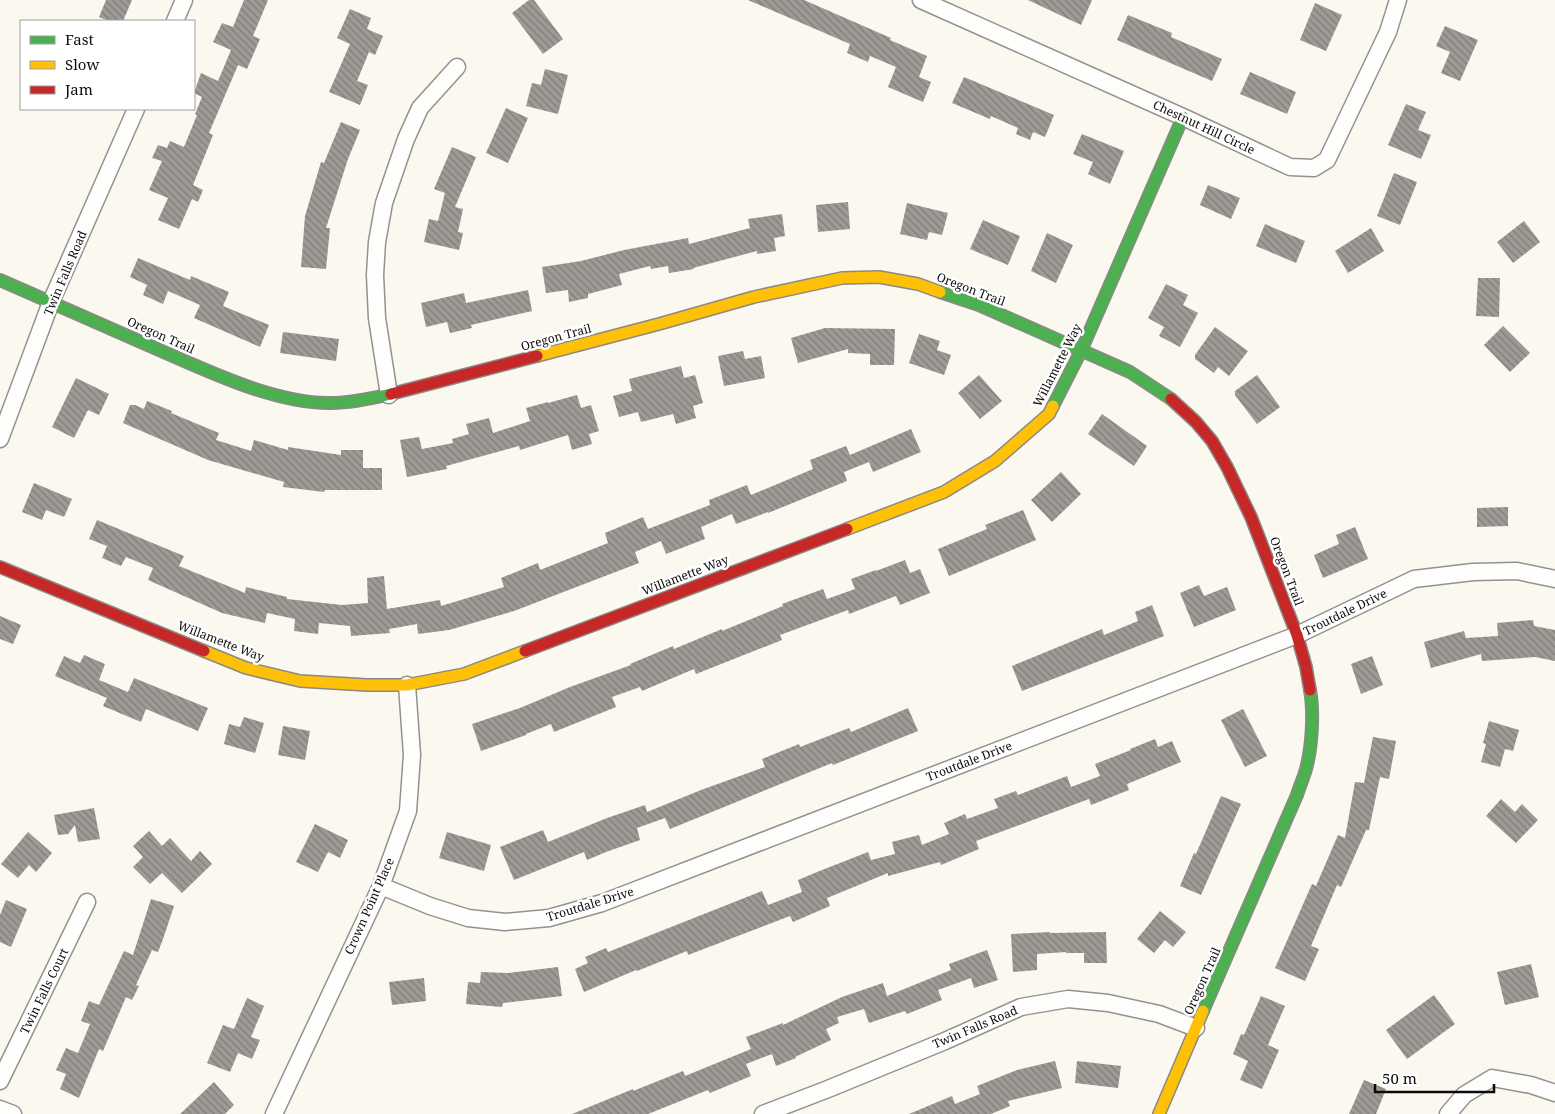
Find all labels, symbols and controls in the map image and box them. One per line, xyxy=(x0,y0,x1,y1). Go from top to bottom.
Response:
legend xyxy=(20,20,195,110)
text: Fast xyxy=(65,29,94,49)
text: Slow xyxy=(65,54,99,74)
text: Jam xyxy=(64,79,93,99)
street label: Chestnut Hill Circle xyxy=(1150,96,1258,158)
street label: Twin Falls Road xyxy=(39,227,91,318)
street label: Oregon Trail xyxy=(934,268,1008,310)
street label: Oregon Trail xyxy=(125,313,198,358)
street label: Oregon Trail xyxy=(519,319,593,355)
street label: Willamette Way xyxy=(1029,320,1085,410)
street label: Oregon Trail xyxy=(1266,534,1308,608)
street label: Willamette Way xyxy=(639,551,731,599)
street label: Troutdale Drive xyxy=(1300,584,1390,640)
street label: Willamette Way xyxy=(175,617,267,665)
street label: Troutdale Drive xyxy=(924,737,1014,785)
street label: Crown Point Place xyxy=(340,855,398,957)
street label: Troutdale Drive xyxy=(544,883,636,925)
street label: Oregon Trail xyxy=(1180,944,1225,1017)
street label: Twin Falls Court xyxy=(16,945,72,1037)
street label: Twin Falls Road xyxy=(930,1001,1021,1053)
scale bar xyxy=(1375,1062,1494,1094)
text: 50 m xyxy=(1382,1068,1417,1088)

